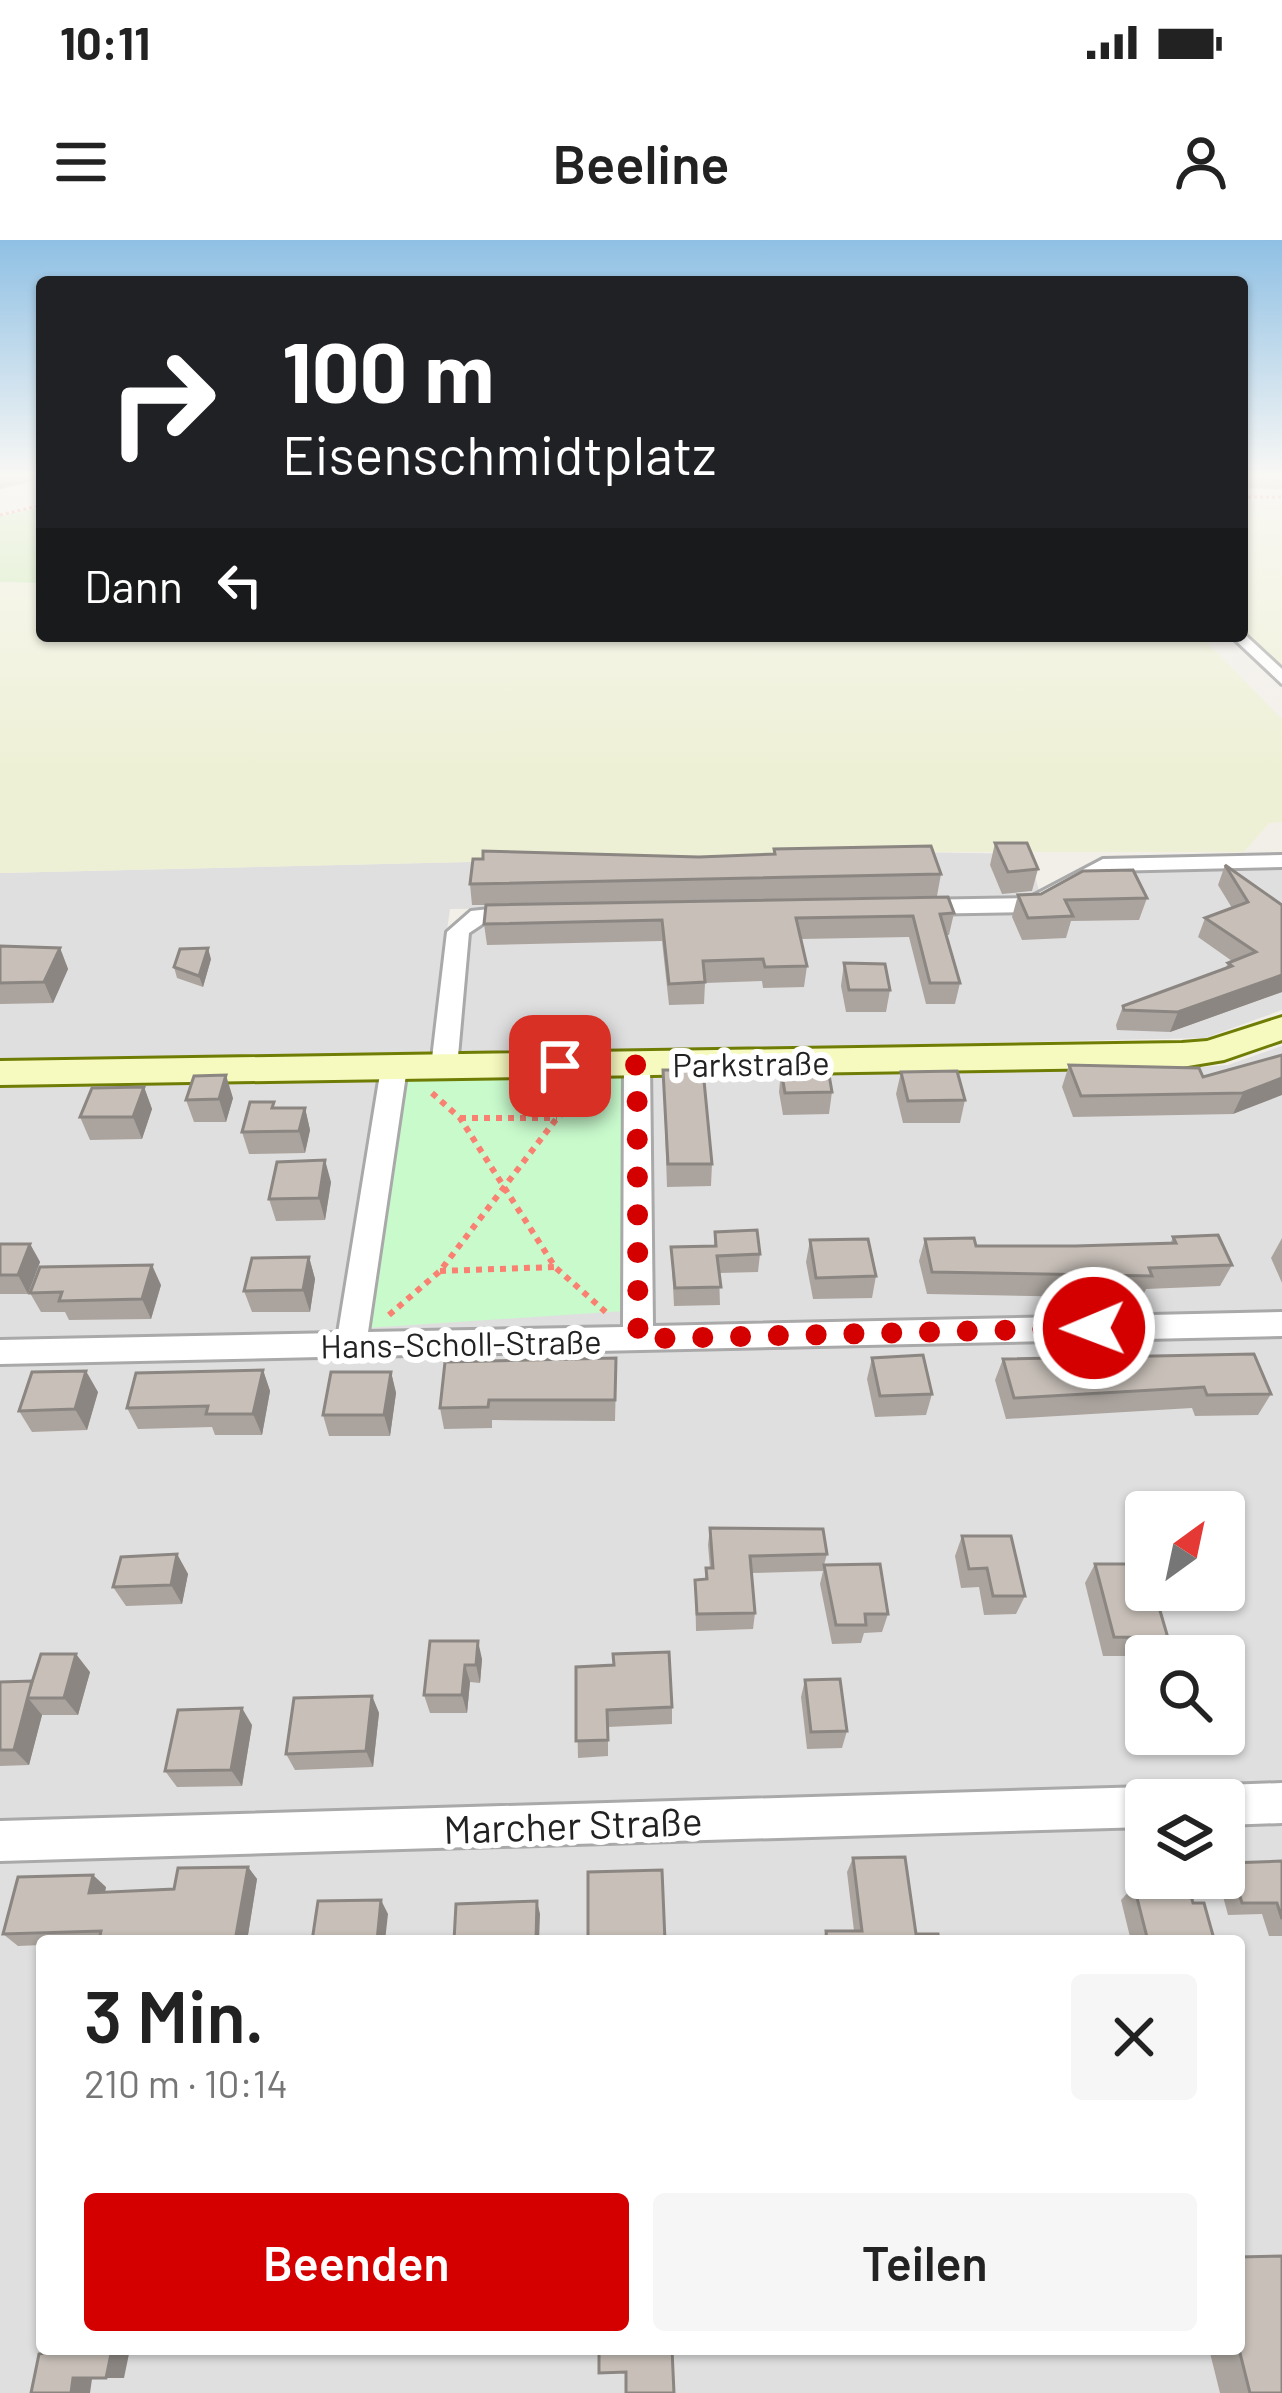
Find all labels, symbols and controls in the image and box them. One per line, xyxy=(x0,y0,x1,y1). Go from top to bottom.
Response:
text: 10:11 xyxy=(60,15,150,69)
icon: menu xyxy=(48,129,114,195)
icon: person xyxy=(1168,129,1234,195)
text: Beeline xyxy=(552,130,730,195)
text: 100 m xyxy=(282,319,494,420)
icon: right xyxy=(84,324,240,480)
text: Eisenschmidtplatz xyxy=(282,421,716,486)
icon: left xyxy=(207,552,273,618)
text: Dann xyxy=(84,558,183,612)
pin xyxy=(509,1015,611,1117)
icon: arrive xyxy=(527,1033,593,1099)
street label: Parkstraße xyxy=(672,1042,830,1084)
position arrow xyxy=(1031,1265,1157,1391)
street label: Hans-Scholl-Straße xyxy=(320,1321,602,1365)
north arrow xyxy=(1125,1491,1245,1611)
map controls xyxy=(1125,1491,1245,1899)
button: search xyxy=(1125,1635,1245,1755)
button: layers xyxy=(1125,1779,1245,1899)
street label: Marcher Straße xyxy=(443,1796,703,1852)
text: 3 Min. xyxy=(84,1971,264,2057)
button: close xyxy=(1071,1974,1197,2100)
text: 210 m · 10:14 xyxy=(84,2059,288,2106)
button: Beenden xyxy=(84,2193,629,2331)
button: Teilen xyxy=(653,2193,1197,2331)

